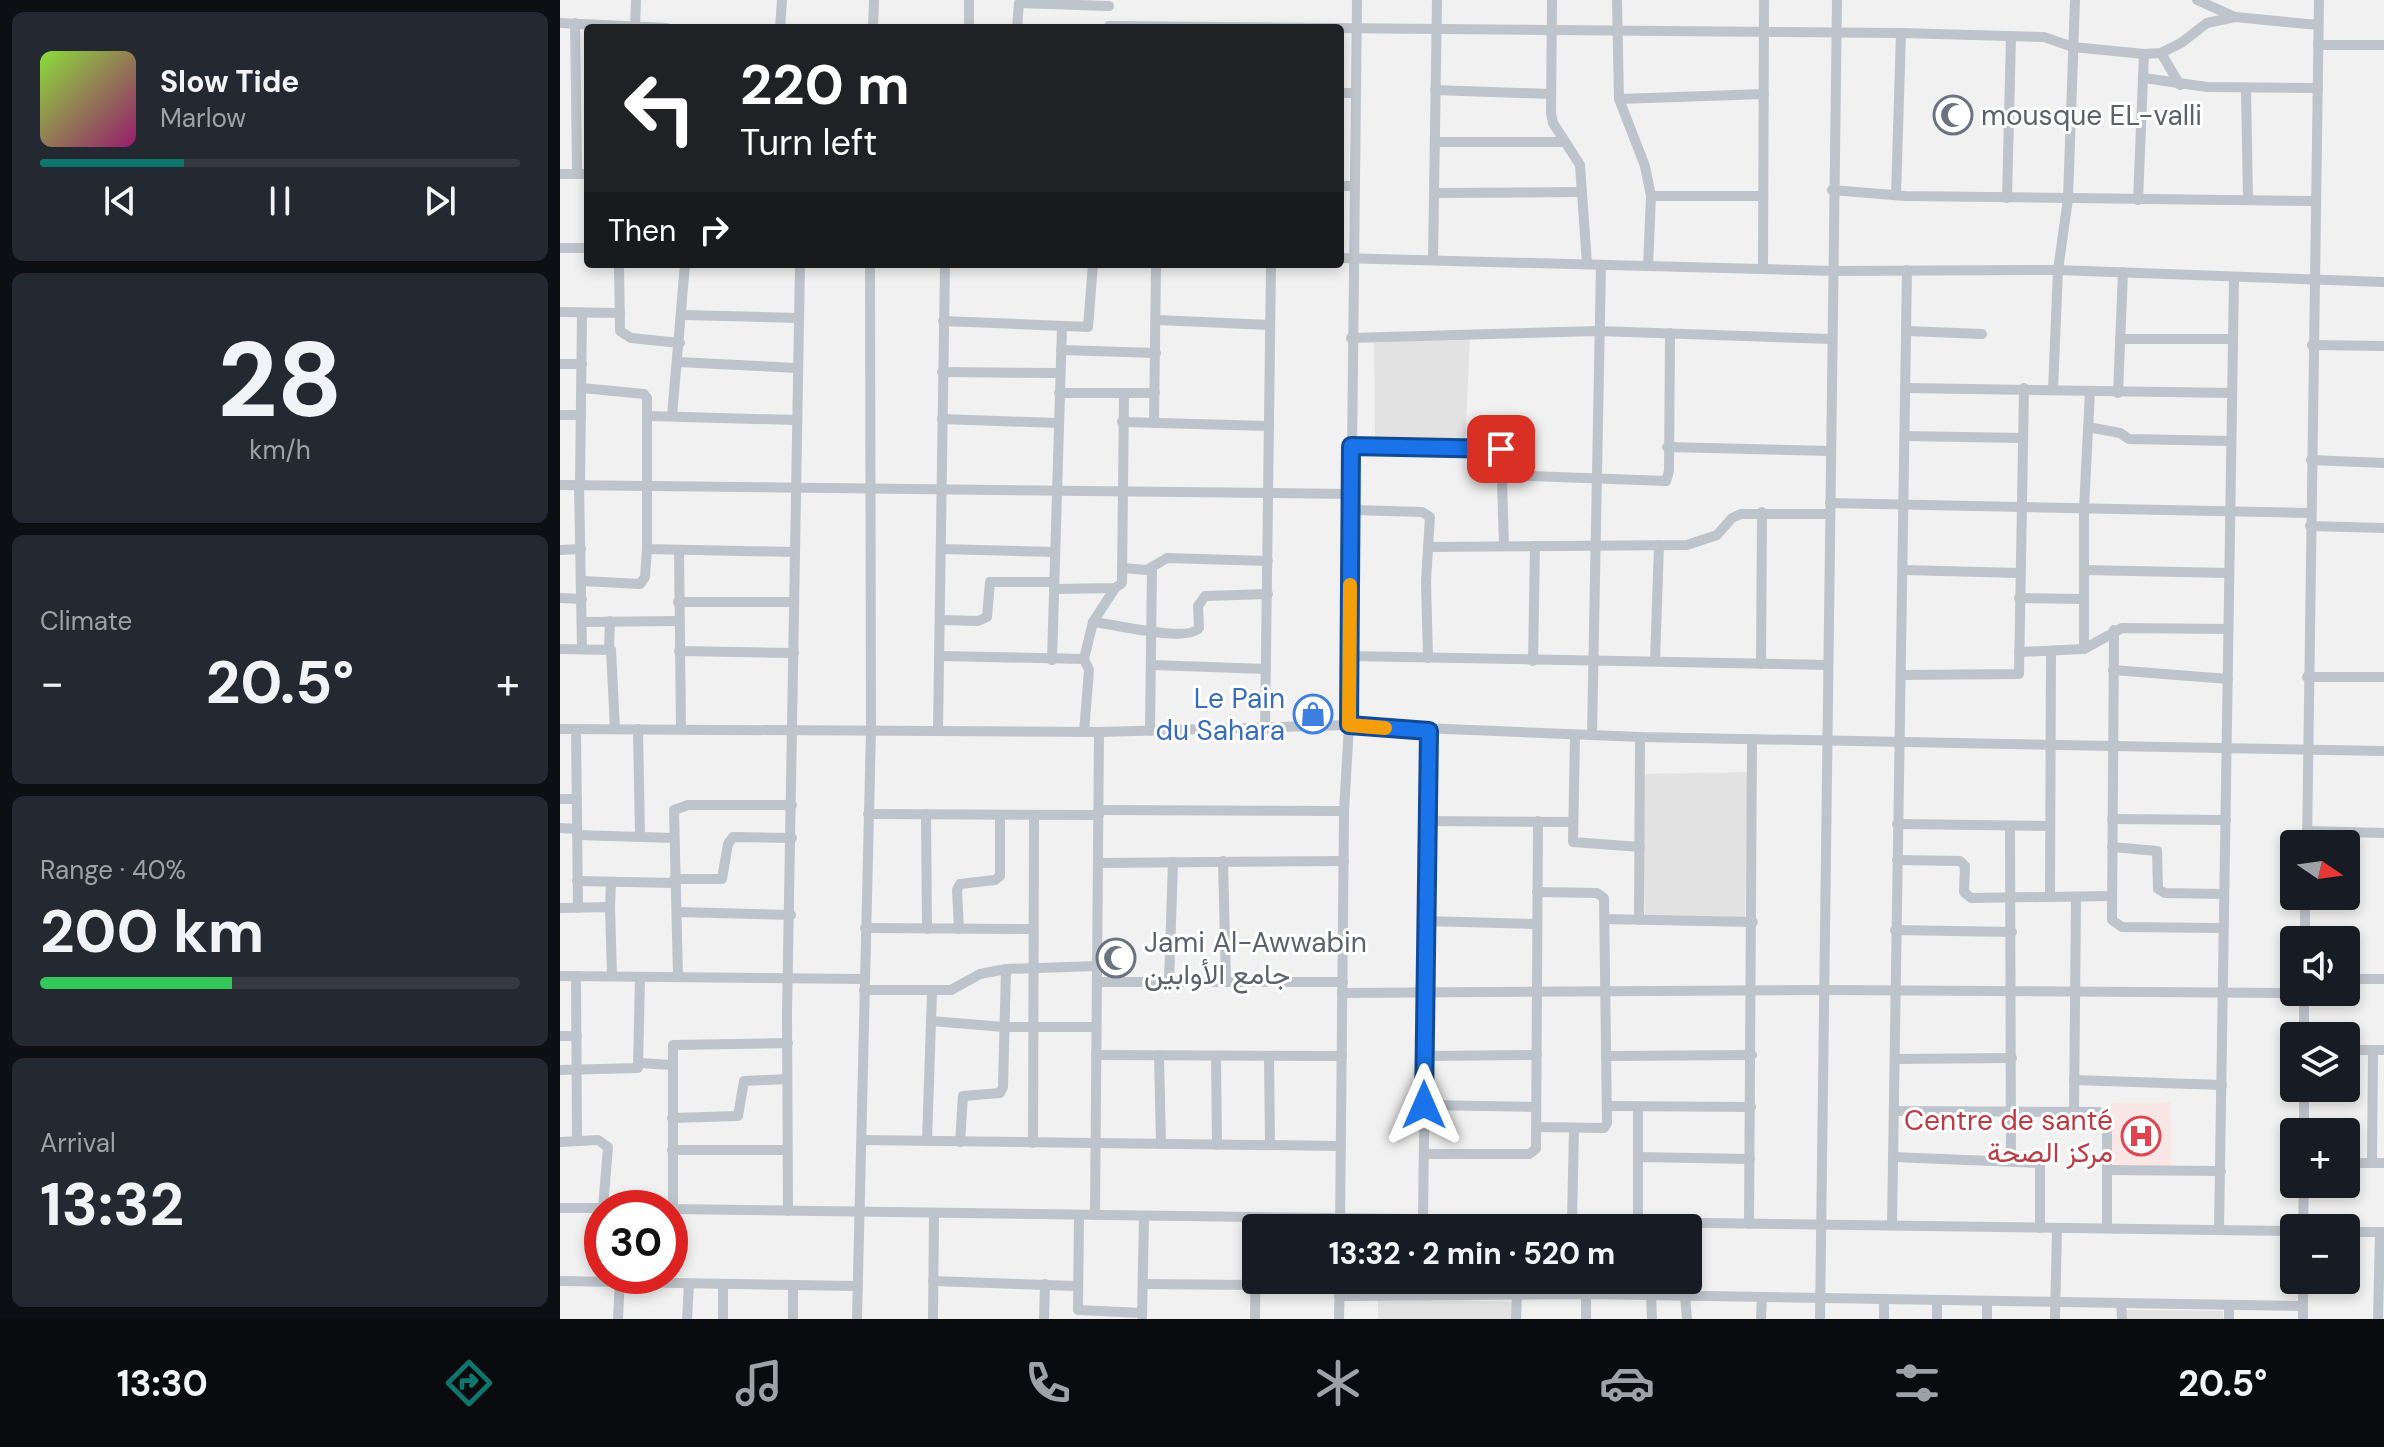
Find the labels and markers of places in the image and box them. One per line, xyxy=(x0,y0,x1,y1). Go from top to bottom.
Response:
mosque icon: mousque EL-valli xyxy=(1932,94,1974,136)
place label: mousque EL-valli xyxy=(1981,97,2202,134)
pin xyxy=(1467,415,1535,483)
place label: Le Pain du Sahara xyxy=(1156,680,1285,749)
shop icon: Le Pain du Sahara xyxy=(1292,693,1334,735)
place label: Jami Al-Awwabin جامع الأوابين xyxy=(1144,924,1367,994)
mosque icon: Jami Al-Awwabin جامع الأوابين xyxy=(1095,937,1137,979)
place label: Centre de santé مركز الصحة xyxy=(1904,1102,2113,1171)
hospital icon: Centre de santé مركز الصحة xyxy=(2120,1115,2162,1157)

